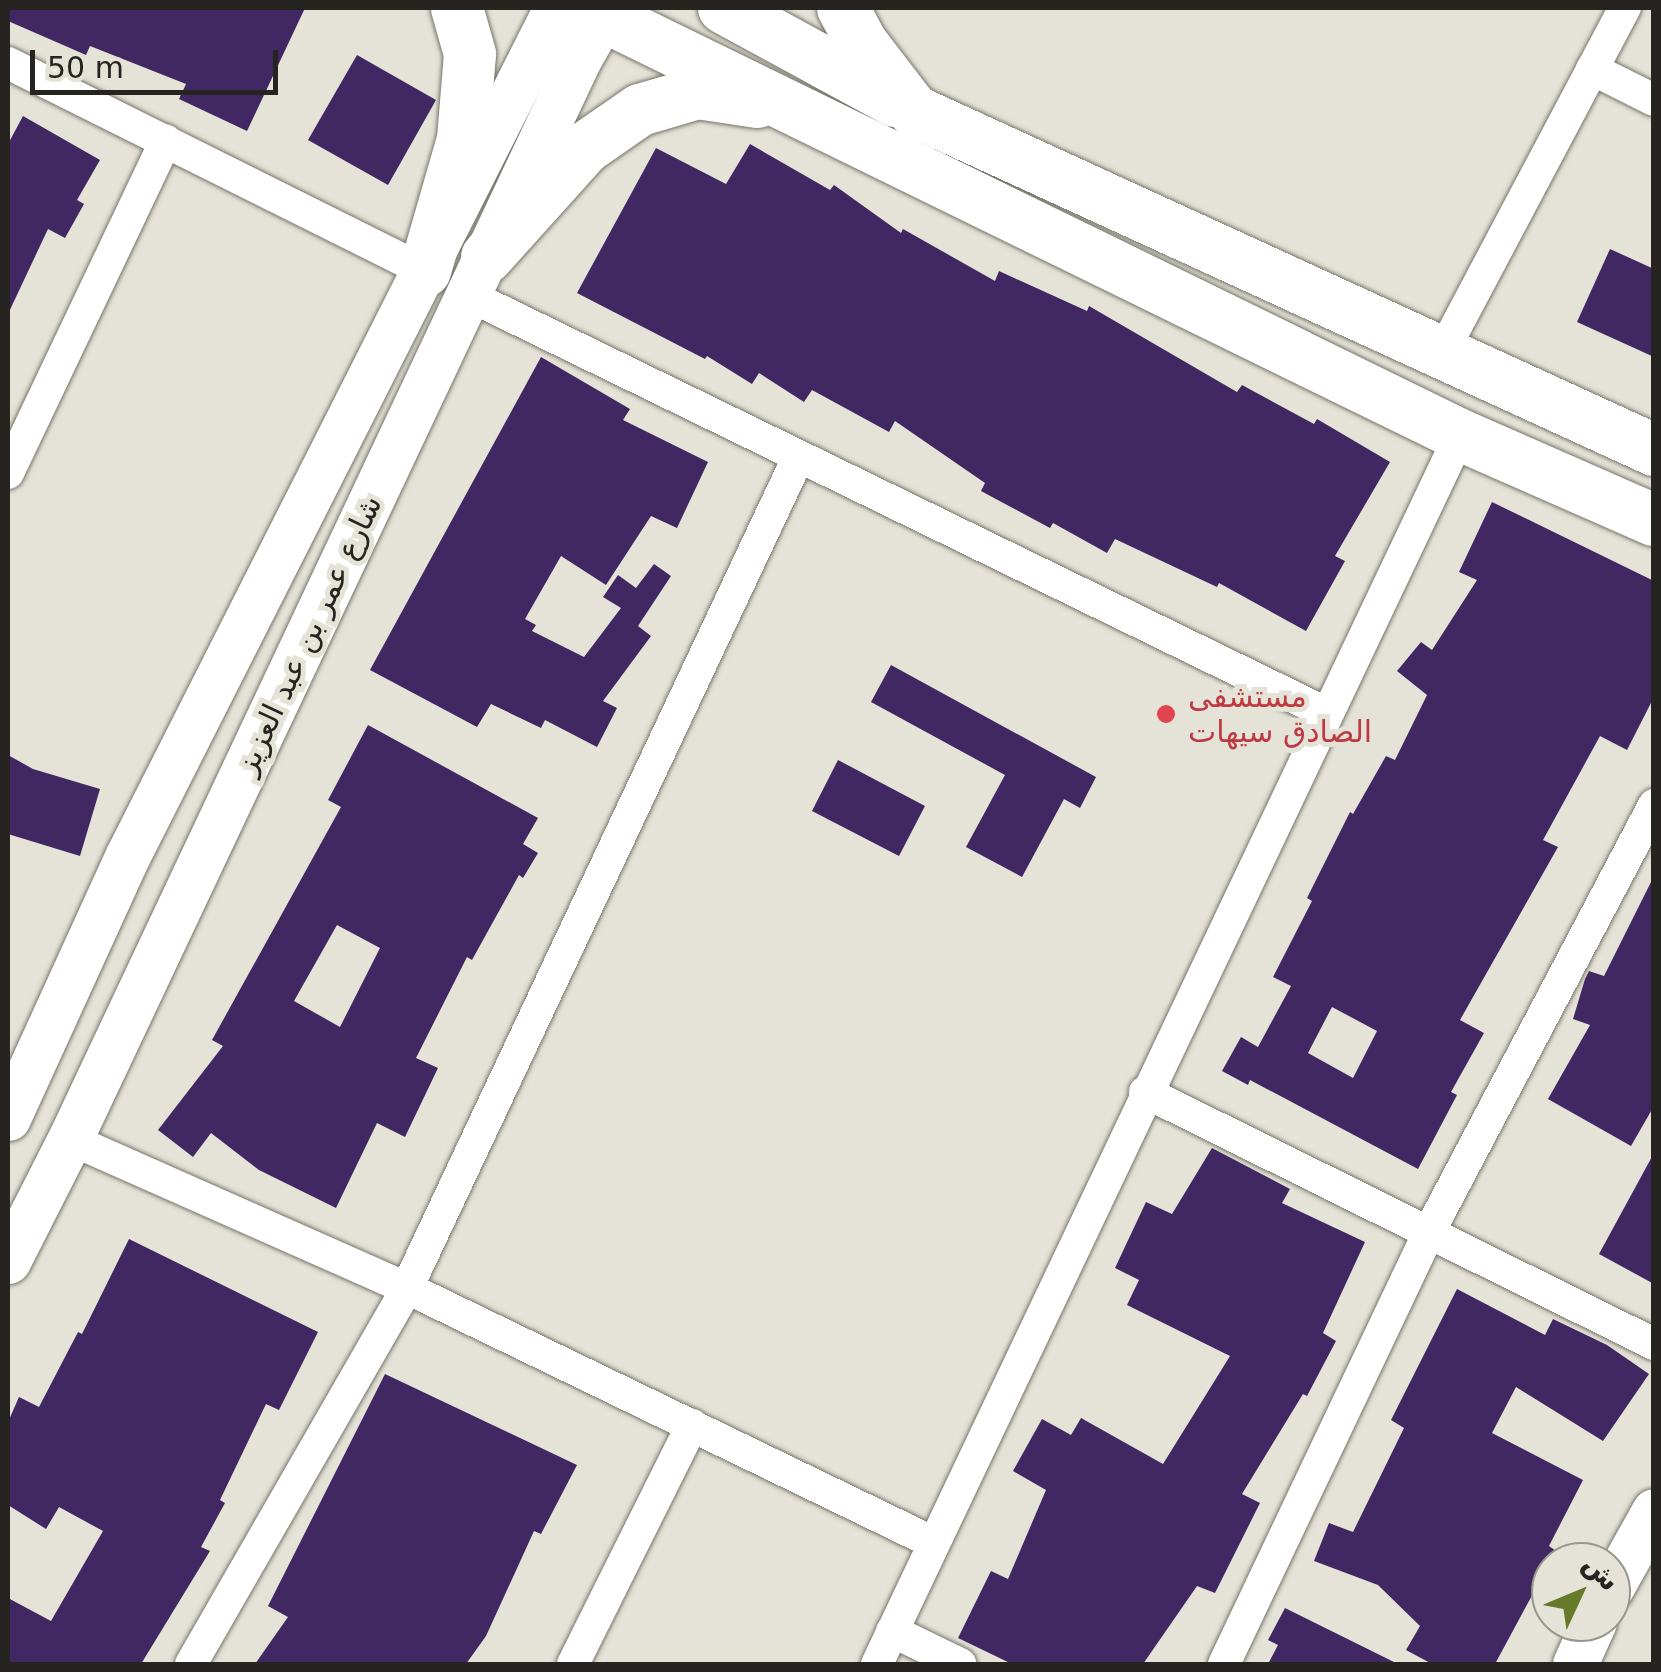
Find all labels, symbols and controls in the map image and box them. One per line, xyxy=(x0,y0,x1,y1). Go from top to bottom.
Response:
scale bar xyxy=(35,30,282,92)
text: 50 m xyxy=(47,50,124,85)
street label: شارع عمر بن عبد العزيز xyxy=(228,490,390,780)
place label: مستشفى الصادق سيهات xyxy=(1188,679,1372,750)
marker: مستشفى الصادق سيهات xyxy=(1153,701,1179,727)
north arrow xyxy=(1531,1542,1631,1642)
text: ش xyxy=(1576,1547,1627,1598)

